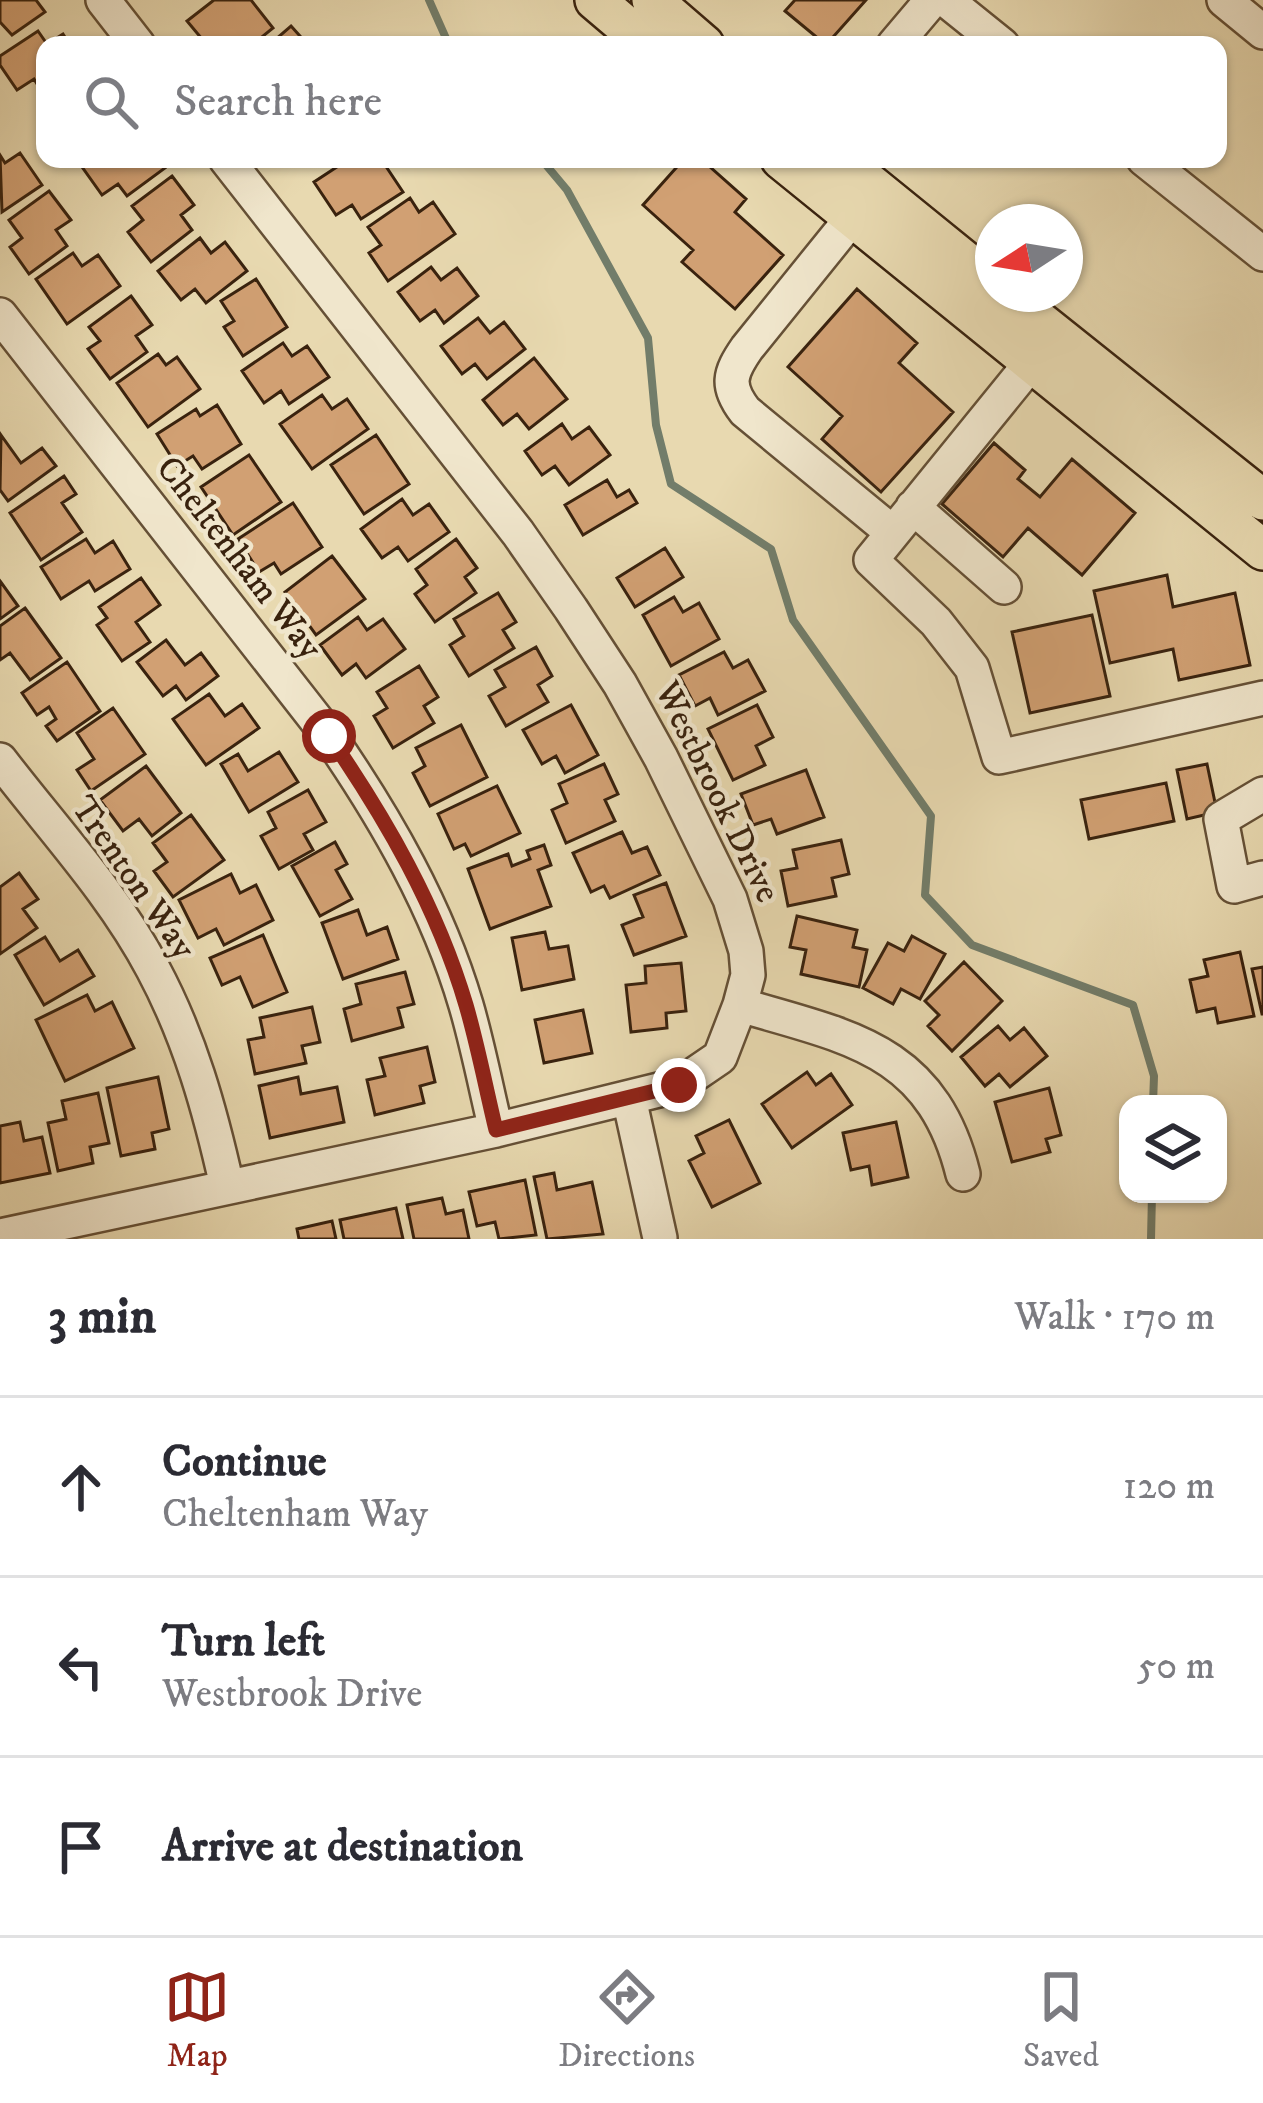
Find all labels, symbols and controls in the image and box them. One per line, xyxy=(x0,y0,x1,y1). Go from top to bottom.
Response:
search box xyxy=(36,36,1227,168)
icon: search xyxy=(78,69,144,135)
text: Search here xyxy=(174,74,382,130)
north arrow xyxy=(975,204,1083,312)
street label: Cheltenham Way xyxy=(146,447,333,669)
street label: Westbrook Drive xyxy=(644,673,790,910)
route start xyxy=(302,709,356,763)
street label: Trenton Way xyxy=(60,788,206,969)
route end xyxy=(652,1058,706,1112)
map controls xyxy=(1119,1095,1227,1203)
button: layers xyxy=(1119,1095,1227,1203)
text: 3 min xyxy=(48,1285,156,1349)
text: Walk · 170 m xyxy=(1014,1293,1215,1342)
text: Continue xyxy=(162,1434,327,1490)
icon: ahead xyxy=(48,1454,114,1520)
text: 120 m xyxy=(1123,1462,1215,1511)
text: Cheltenham Way xyxy=(162,1490,428,1539)
text: Turn left xyxy=(162,1614,325,1670)
icon: left xyxy=(48,1634,114,1700)
text: 50 m xyxy=(1137,1642,1215,1691)
text: Westbrook Drive xyxy=(162,1670,422,1719)
icon: arrive xyxy=(48,1814,114,1880)
text: Arrive at destination xyxy=(162,1819,523,1875)
tab: Map xyxy=(164,1964,230,2077)
tab: Directions xyxy=(558,1964,695,2077)
tab: Saved xyxy=(1023,1964,1099,2077)

